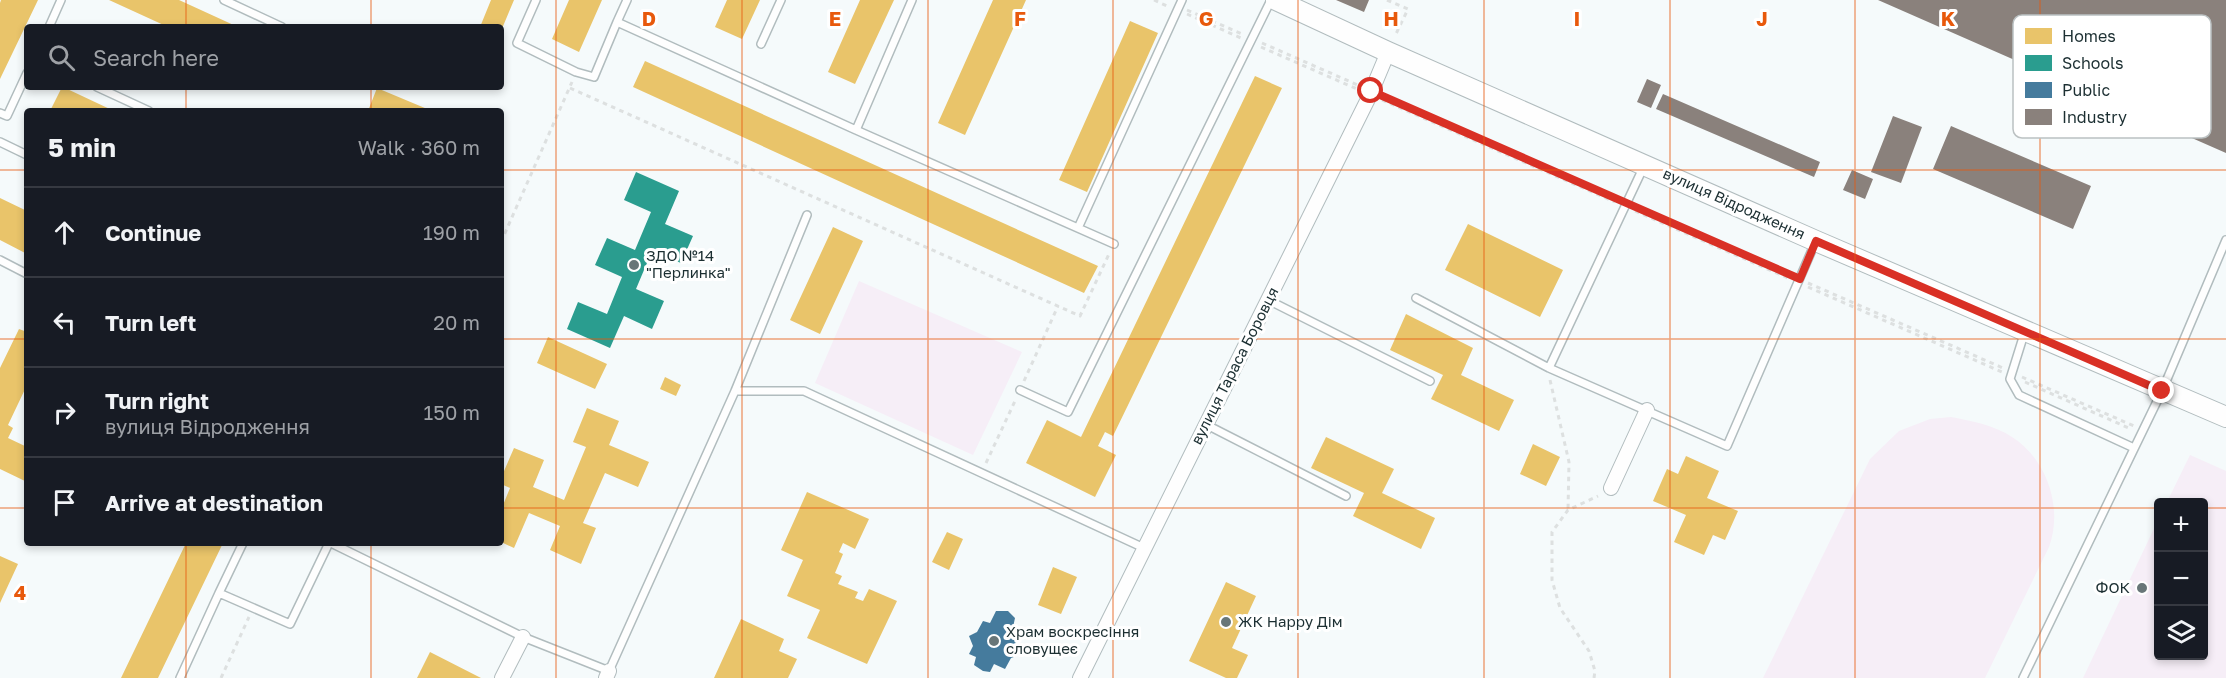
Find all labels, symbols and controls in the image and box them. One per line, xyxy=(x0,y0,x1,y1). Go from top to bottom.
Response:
text: D xyxy=(642,6,656,30)
text: E xyxy=(829,6,841,30)
text: F xyxy=(1014,6,1026,30)
text: G xyxy=(1199,6,1213,30)
text: H xyxy=(1383,6,1399,30)
text: I xyxy=(1574,6,1580,30)
text: J xyxy=(1756,6,1768,30)
text: K xyxy=(1941,6,1956,30)
legend xyxy=(2013,15,2211,138)
search box xyxy=(24,24,504,90)
text: Homes xyxy=(2062,26,2116,46)
icon: search xyxy=(45,41,78,74)
text: Search here xyxy=(93,44,219,71)
text: Schools xyxy=(2062,53,2124,73)
route start xyxy=(1357,77,1383,103)
text: Public xyxy=(2062,80,2110,100)
text: Industry xyxy=(2062,107,2127,127)
text: 5 min xyxy=(48,132,116,163)
text: Walk · 360 m xyxy=(358,135,480,159)
street label: вулиця Відродження xyxy=(1661,164,1808,243)
icon: ahead xyxy=(48,216,81,249)
text: Continue xyxy=(105,219,201,246)
text: 190 m xyxy=(423,220,480,244)
place label: ЗДО №14 "Перлинка" xyxy=(646,246,731,281)
marker: ЗДО №14 "Перлинка" xyxy=(627,258,641,272)
street label: вулиця Тараса Боровця xyxy=(1187,284,1282,447)
icon: left xyxy=(48,306,81,339)
text: Turn left xyxy=(105,309,196,336)
text: 20 m xyxy=(433,310,480,334)
route end xyxy=(2148,377,2174,403)
text: Turn right xyxy=(105,387,209,414)
icon: right xyxy=(48,396,81,429)
text: 150 m xyxy=(424,400,480,424)
text: вулиця Відродження xyxy=(105,414,310,438)
icon: arrive xyxy=(48,486,81,519)
text: Arrive at destination xyxy=(105,489,323,516)
map controls xyxy=(2154,498,2208,660)
button: + xyxy=(2154,498,2208,552)
button: − xyxy=(2154,552,2208,606)
place label: ФОК xyxy=(2095,578,2130,596)
text: 4 xyxy=(14,580,26,604)
marker: ФОК xyxy=(2135,581,2149,595)
button: layers xyxy=(2154,606,2208,660)
place label: ЖК Happy Дім xyxy=(1238,612,1343,630)
marker: ЖК Happy Дім xyxy=(1219,615,1233,629)
place label: Храм воскресіння словущеє xyxy=(1006,622,1139,657)
marker: Храм воскресіння словущеє xyxy=(987,634,1001,648)

